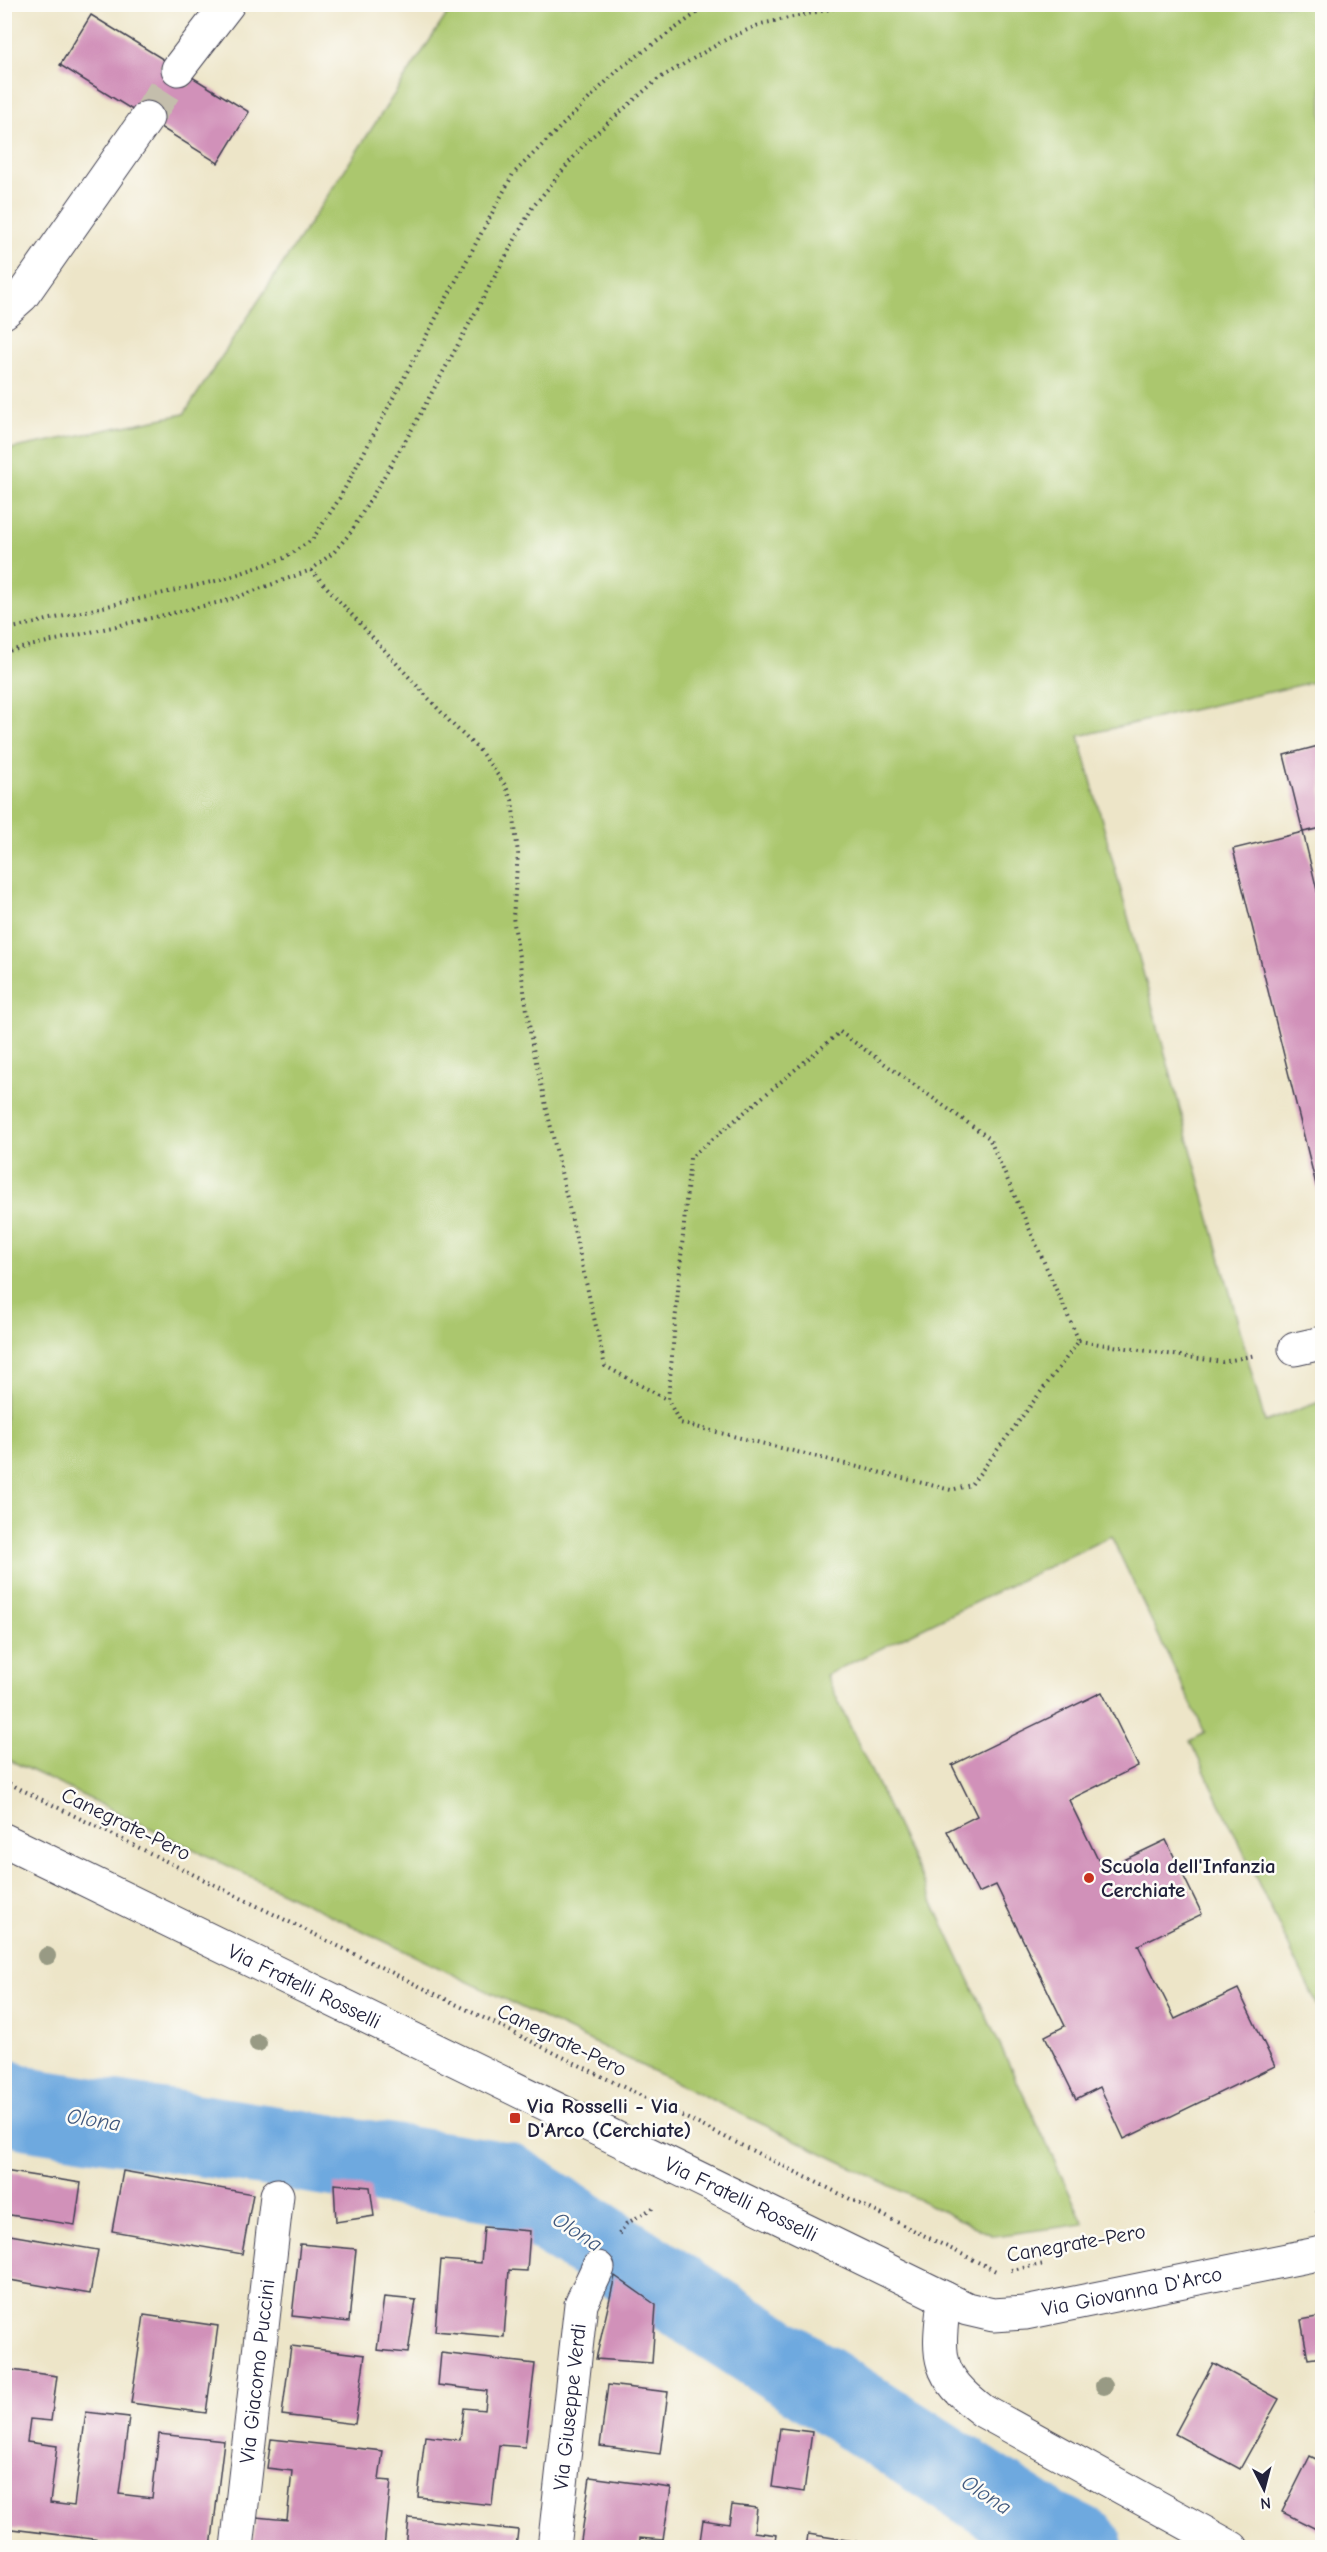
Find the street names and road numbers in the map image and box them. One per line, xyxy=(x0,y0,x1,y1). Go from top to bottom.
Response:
street label: Canegrate-Pero xyxy=(58,1782,194,1866)
street label: Via Fratelli Rosselli xyxy=(224,1939,385,2034)
street label: Canegrate-Pero xyxy=(494,1998,630,2082)
street label: Via Fratelli Rosselli xyxy=(661,2152,822,2246)
street label: Canegrate-Pero xyxy=(1005,2219,1147,2267)
street label: Via Giovanna D'Arco xyxy=(1040,2261,1224,2321)
street label: Via Giacomo Puccini xyxy=(235,2278,279,2465)
street label: Via Giuseppe Verdi xyxy=(548,2322,591,2492)

